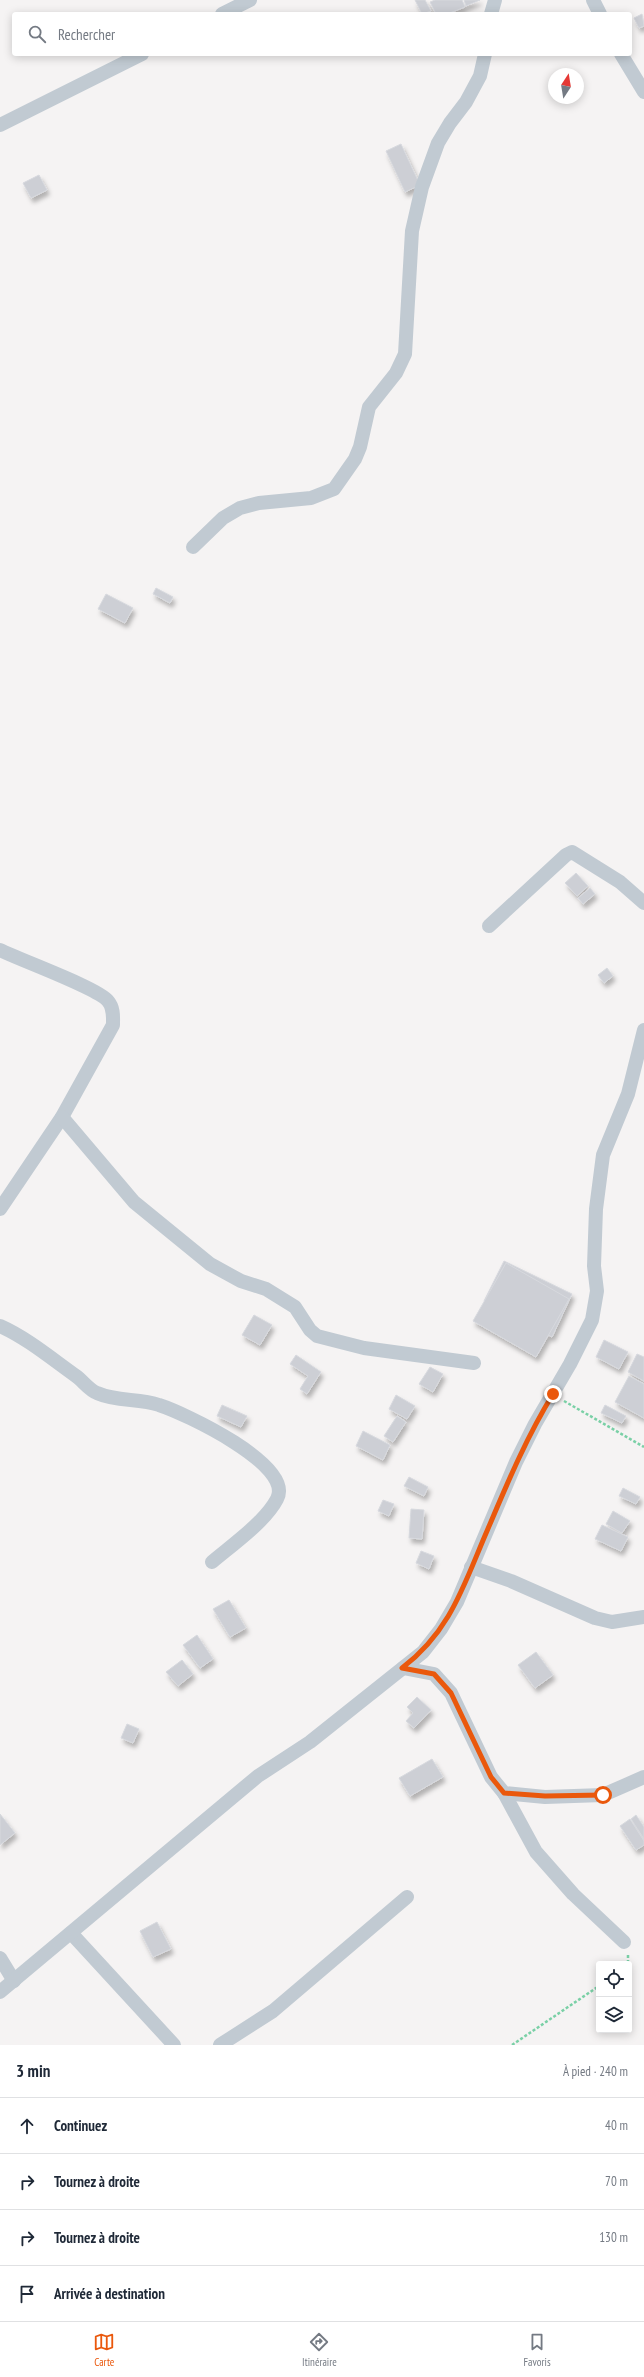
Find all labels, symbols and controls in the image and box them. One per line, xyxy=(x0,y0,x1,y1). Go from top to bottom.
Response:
search box xyxy=(12,12,632,56)
icon: search xyxy=(26,23,48,45)
text: Rechercher xyxy=(58,25,115,44)
north arrow xyxy=(548,68,584,104)
route end xyxy=(544,1385,562,1403)
route start xyxy=(594,1786,612,1804)
map controls xyxy=(596,1961,632,2033)
button: locate xyxy=(596,1961,632,1997)
button: layers xyxy=(596,1997,632,2033)
text: 3 min xyxy=(16,2060,50,2082)
text: À pied · 240 m xyxy=(563,2063,628,2080)
icon: ahead xyxy=(16,2115,38,2137)
text: Continuez xyxy=(54,2116,107,2135)
text: 40 m xyxy=(605,2117,628,2134)
icon: right xyxy=(16,2171,38,2193)
text: Tournez à droite xyxy=(54,2172,140,2191)
text: 70 m xyxy=(605,2173,628,2190)
icon: right xyxy=(16,2227,38,2249)
text: Tournez à droite xyxy=(54,2228,140,2247)
text: 130 m xyxy=(599,2229,628,2246)
icon: arrive xyxy=(16,2283,38,2305)
text: Arrivée à destination xyxy=(54,2284,165,2303)
tab: Carte xyxy=(93,2331,115,2369)
tab: Itinéraire xyxy=(302,2331,337,2369)
tab: Favoris xyxy=(524,2331,551,2369)

